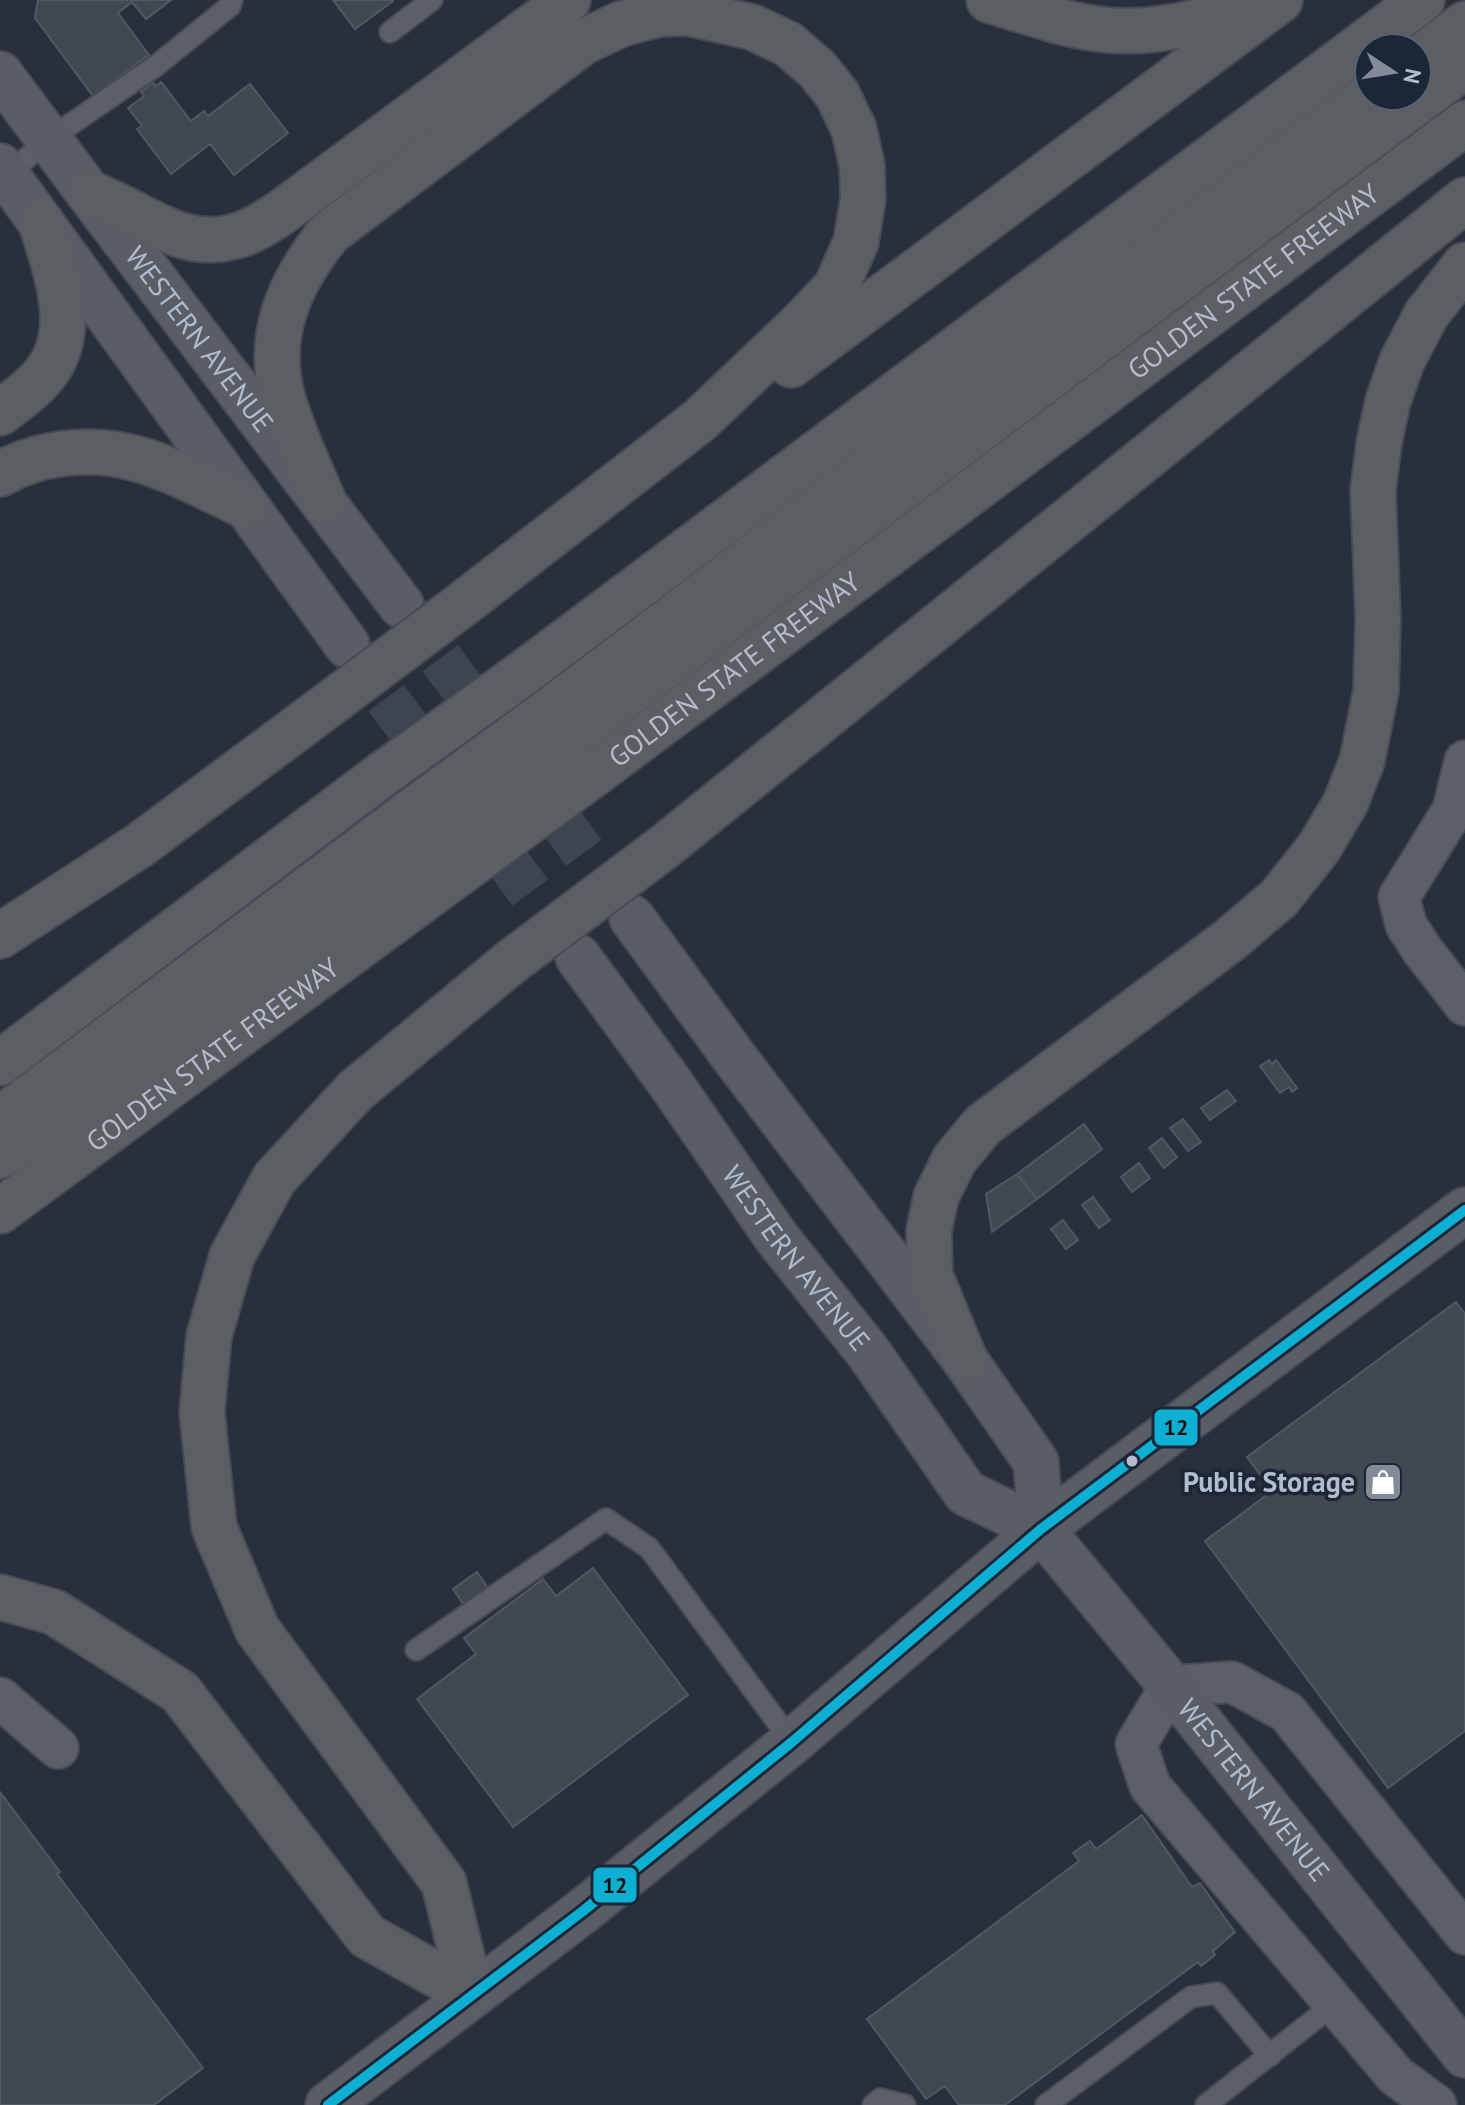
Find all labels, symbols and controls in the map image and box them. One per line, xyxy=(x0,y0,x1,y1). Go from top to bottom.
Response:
north arrow xyxy=(1353,32,1433,112)
text: N xyxy=(1397,66,1428,86)
street label: GOLDEN STATE FREEWAY xyxy=(1120,174,1387,387)
street label: WESTERN AVENUE xyxy=(118,239,282,439)
street label: GOLDEN STATE FREEWAY xyxy=(601,562,868,775)
street label: GOLDEN STATE FREEWAY xyxy=(78,948,346,1159)
street label: WESTERN AVENUE xyxy=(714,1158,879,1358)
line badge: 12 xyxy=(1153,1408,1199,1447)
text: 12 xyxy=(1164,1413,1188,1441)
unlabelled marker xyxy=(1124,1453,1140,1469)
shop icon: Public Storage xyxy=(1362,1461,1404,1503)
place label: Public Storage xyxy=(1183,1463,1355,1500)
street label: WESTERN AVENUE xyxy=(1170,1691,1339,1889)
line badge: 12 xyxy=(592,1866,638,1904)
text: 12 xyxy=(603,1871,627,1899)

